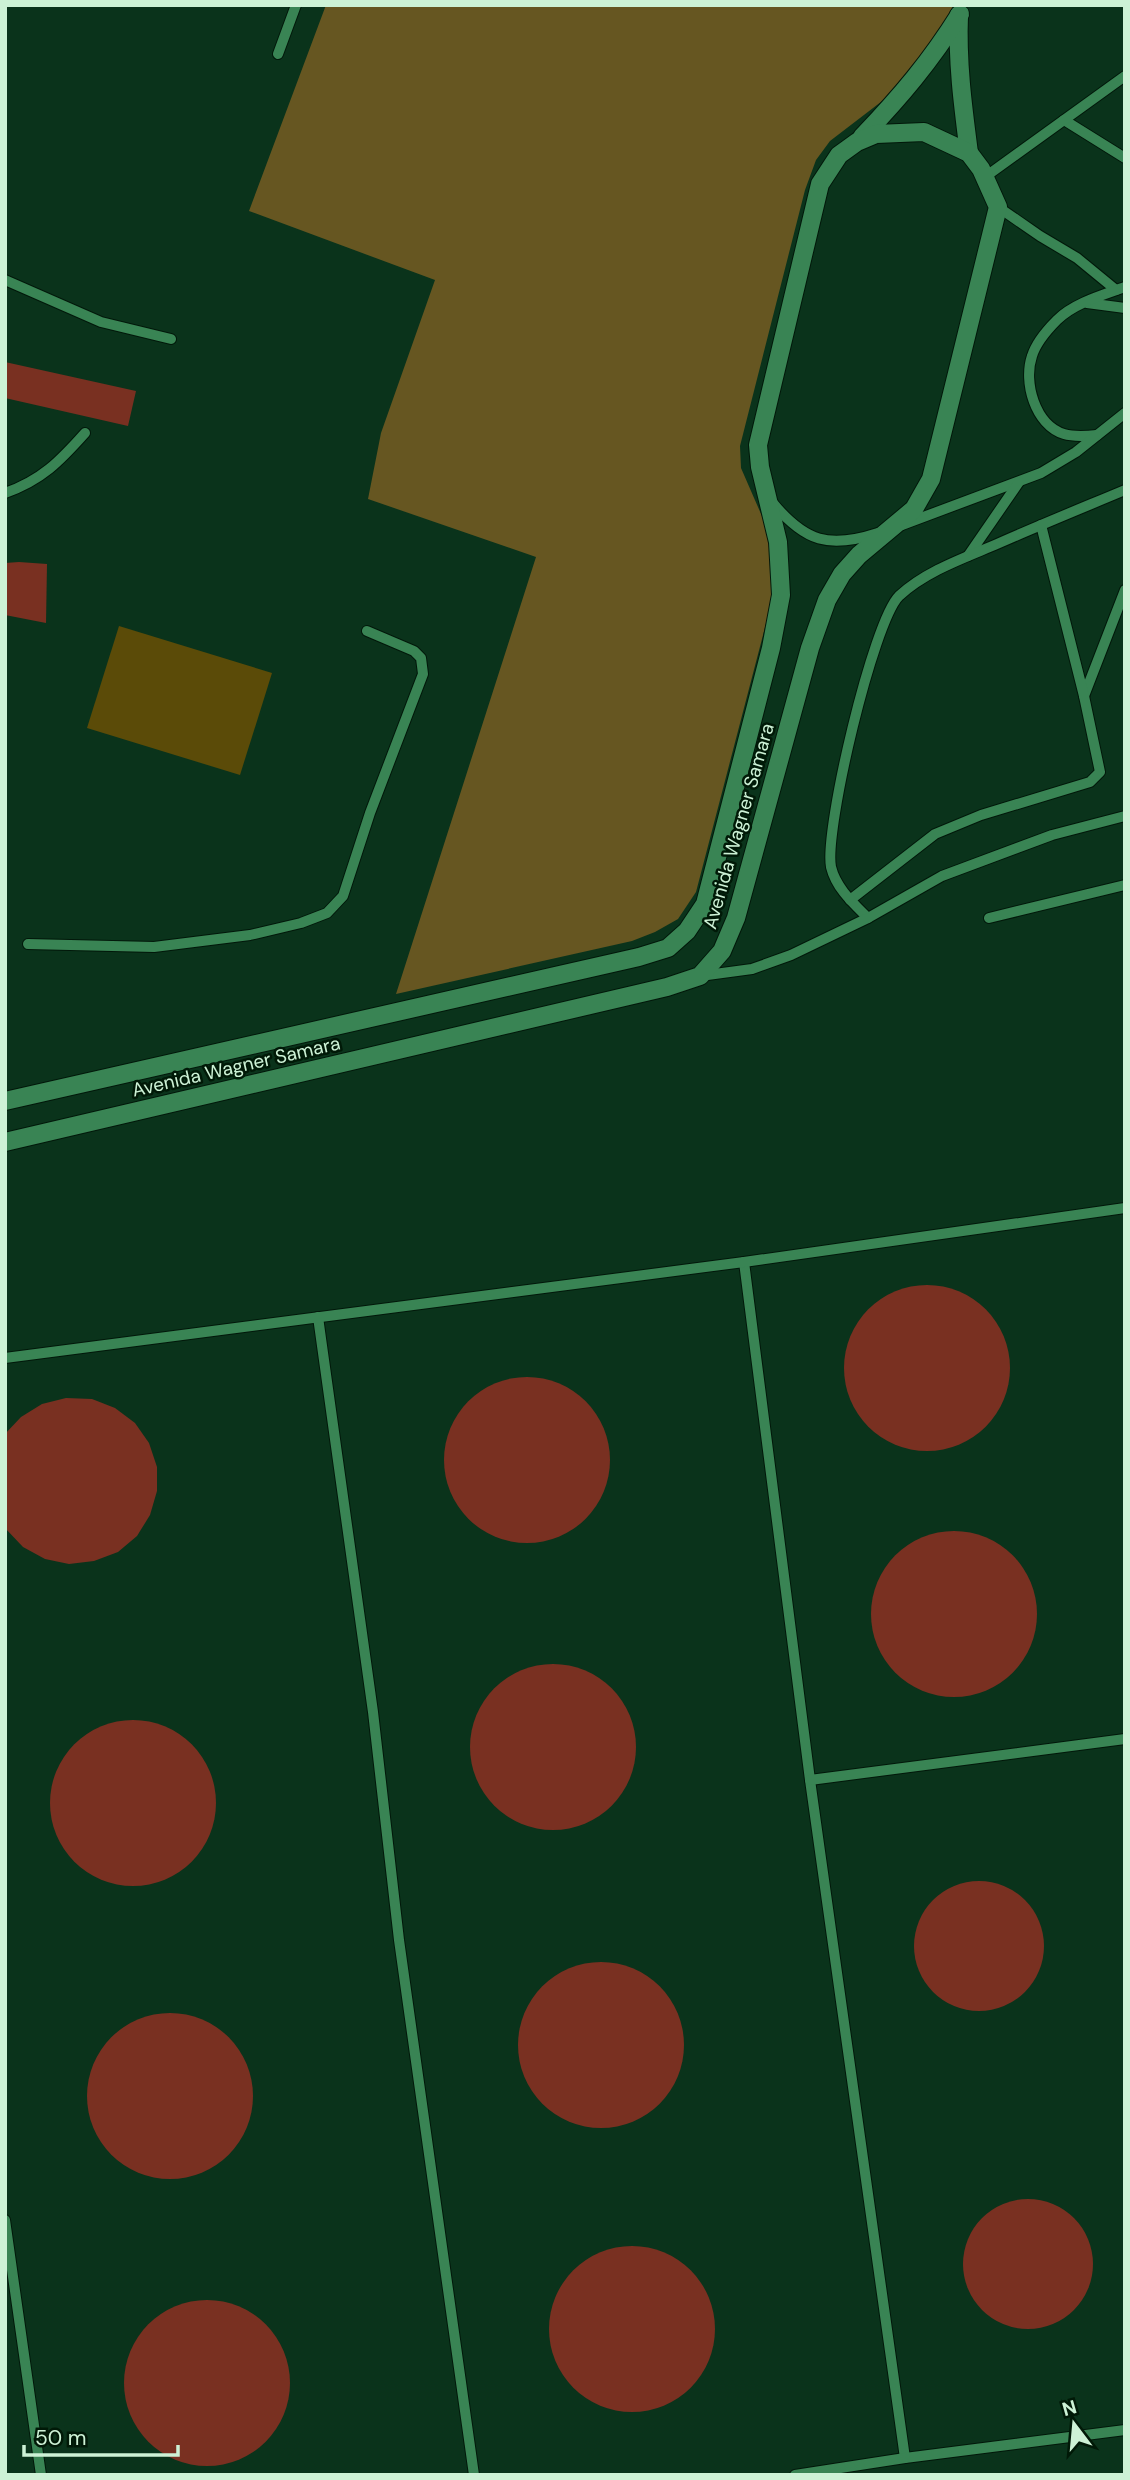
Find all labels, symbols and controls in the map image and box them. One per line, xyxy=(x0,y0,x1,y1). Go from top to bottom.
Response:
street label: Avenida Wagner Samara xyxy=(697,720,780,932)
street label: Avenida Wagner Samara xyxy=(130,1030,343,1103)
north arrow xyxy=(1039,2389,1109,2459)
text: N xyxy=(1059,2394,1080,2422)
scale bar xyxy=(24,2414,178,2458)
text: 50 m xyxy=(35,2424,86,2452)

